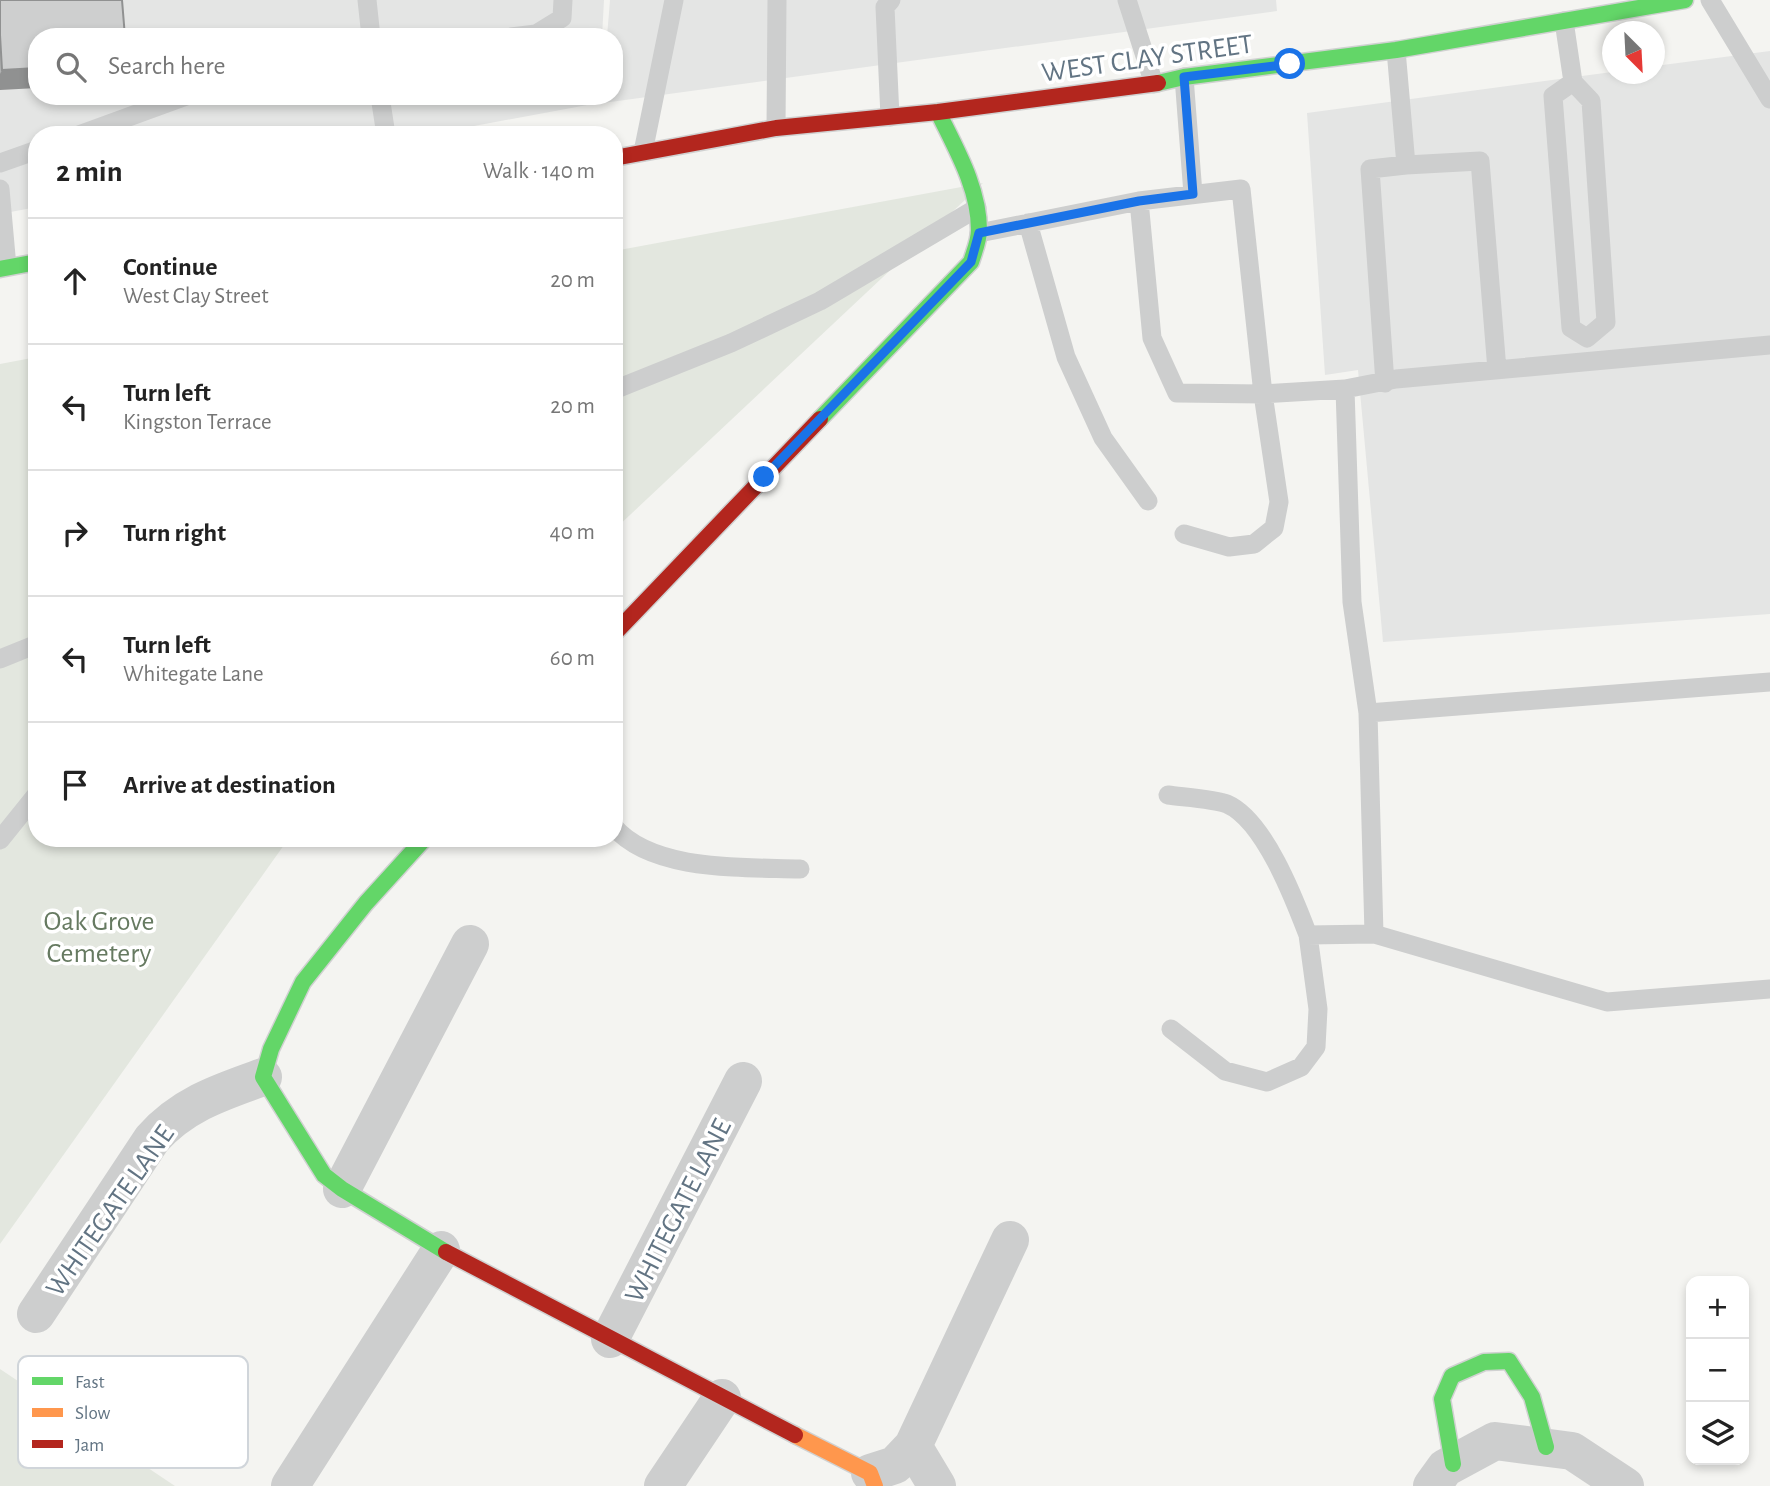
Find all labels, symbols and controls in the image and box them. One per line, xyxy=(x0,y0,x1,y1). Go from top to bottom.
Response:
north arrow xyxy=(1602,21,1665,84)
search box xyxy=(28,28,623,105)
street label: WEST CLAY STREET xyxy=(1040,30,1255,88)
icon: search xyxy=(52,48,90,86)
route start xyxy=(1274,48,1305,79)
text: Search here xyxy=(108,53,226,79)
text: 2 min xyxy=(56,157,123,187)
text: Walk · 140 m xyxy=(483,160,595,183)
text: Continue xyxy=(123,254,218,280)
icon: ahead xyxy=(56,262,94,300)
text: 20 m xyxy=(550,269,595,292)
text: West Clay Street xyxy=(123,285,269,308)
text: Turn left xyxy=(123,380,211,406)
icon: left xyxy=(56,388,94,426)
text: 20 m xyxy=(550,395,595,418)
text: Kingston Terrace xyxy=(123,411,272,434)
route end xyxy=(748,461,779,492)
icon: right xyxy=(56,514,94,552)
text: Turn right xyxy=(123,520,226,546)
text: 40 m xyxy=(550,521,595,544)
text: Turn left xyxy=(123,632,211,658)
icon: left xyxy=(56,640,94,678)
text: 60 m xyxy=(550,647,595,670)
text: Whitegate Lane xyxy=(123,663,264,686)
icon: arrive xyxy=(56,766,94,804)
text: Arrive at destination xyxy=(123,772,336,798)
park label: Oak Grove Cemetery xyxy=(43,908,155,968)
street label: WHITEGATE LANE xyxy=(620,1115,737,1307)
street label: WHITEGATE LANE xyxy=(41,1120,180,1302)
map controls xyxy=(1686,1276,1749,1465)
button: + xyxy=(1686,1276,1749,1339)
button: − xyxy=(1686,1339,1749,1402)
legend xyxy=(18,1356,248,1468)
text: Fast xyxy=(75,1373,105,1392)
button: layers xyxy=(1686,1402,1749,1465)
text: Slow xyxy=(75,1404,111,1423)
text: Jam xyxy=(75,1436,104,1455)

